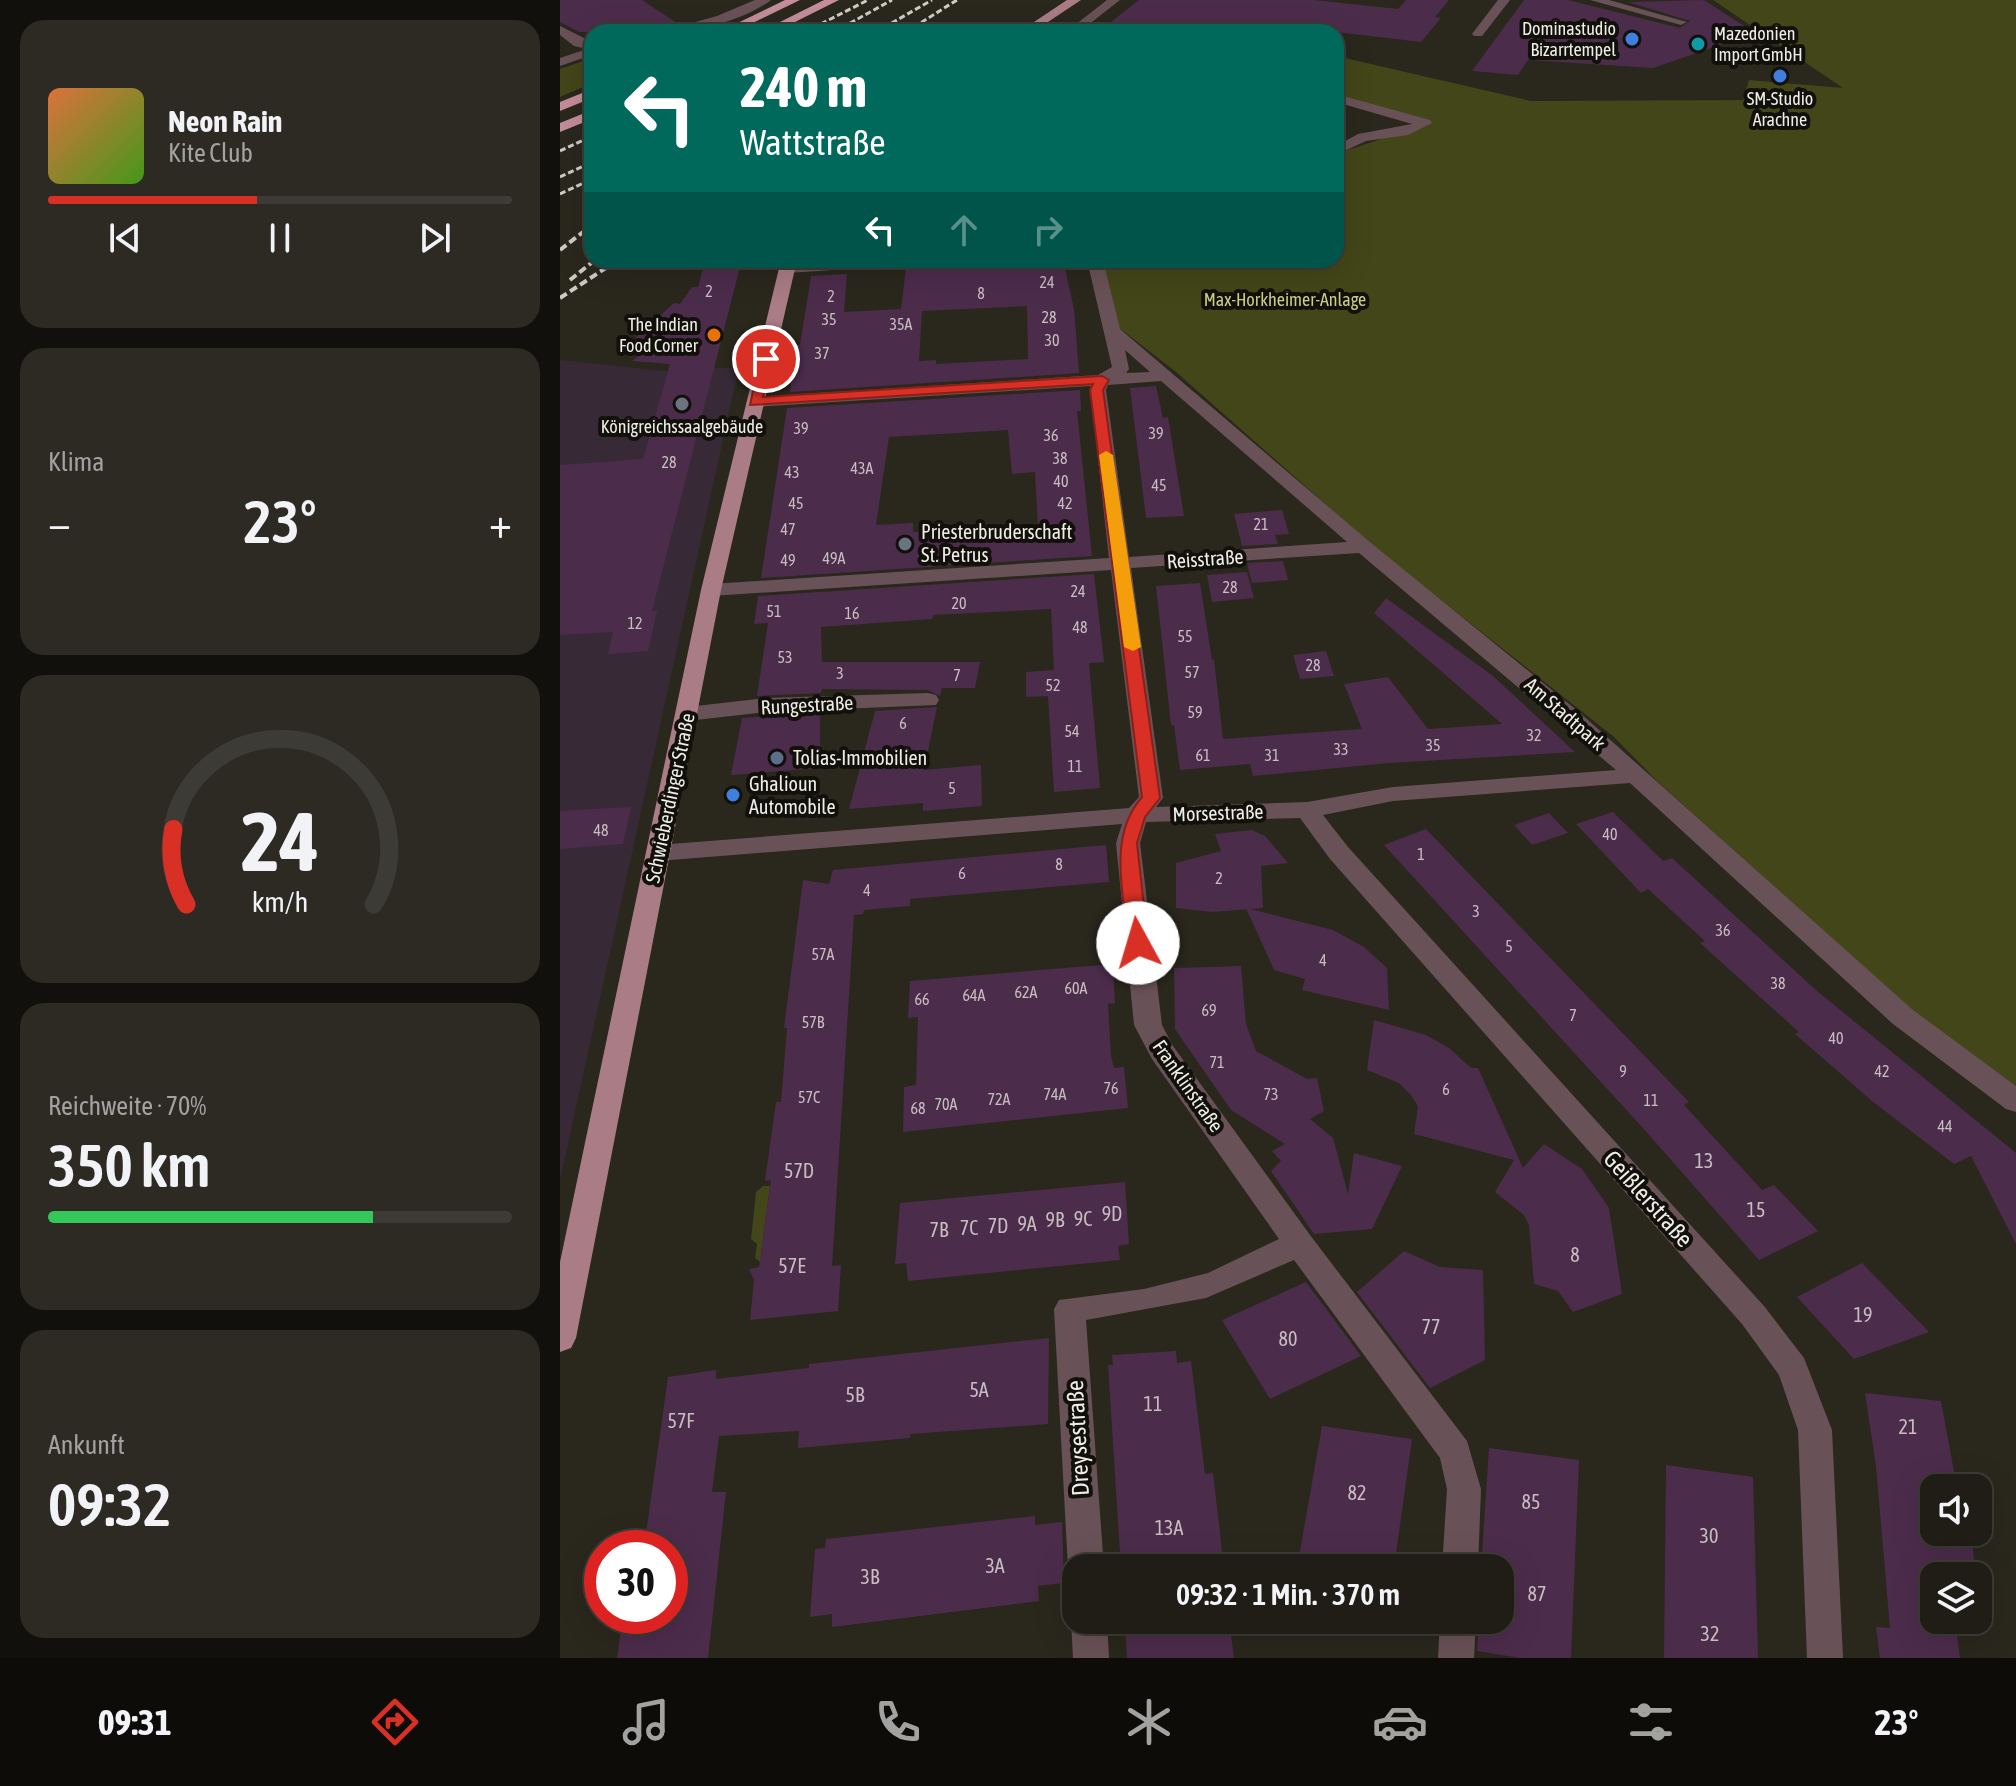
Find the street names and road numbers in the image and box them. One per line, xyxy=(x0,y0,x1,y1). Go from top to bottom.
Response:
street label: Reisstraße xyxy=(1166,544,1244,573)
street label: Am Stadtpark xyxy=(1520,672,1610,755)
street label: Rungestraße xyxy=(760,691,854,718)
street label: Schwieberdinger Straße xyxy=(640,711,699,885)
street label: Morsestraße xyxy=(1172,799,1264,826)
street label: Franklinstraße xyxy=(1148,1035,1228,1136)
street label: Geißlerstraße xyxy=(1598,1145,1698,1252)
street label: Dreysestraße xyxy=(1061,1380,1094,1497)

